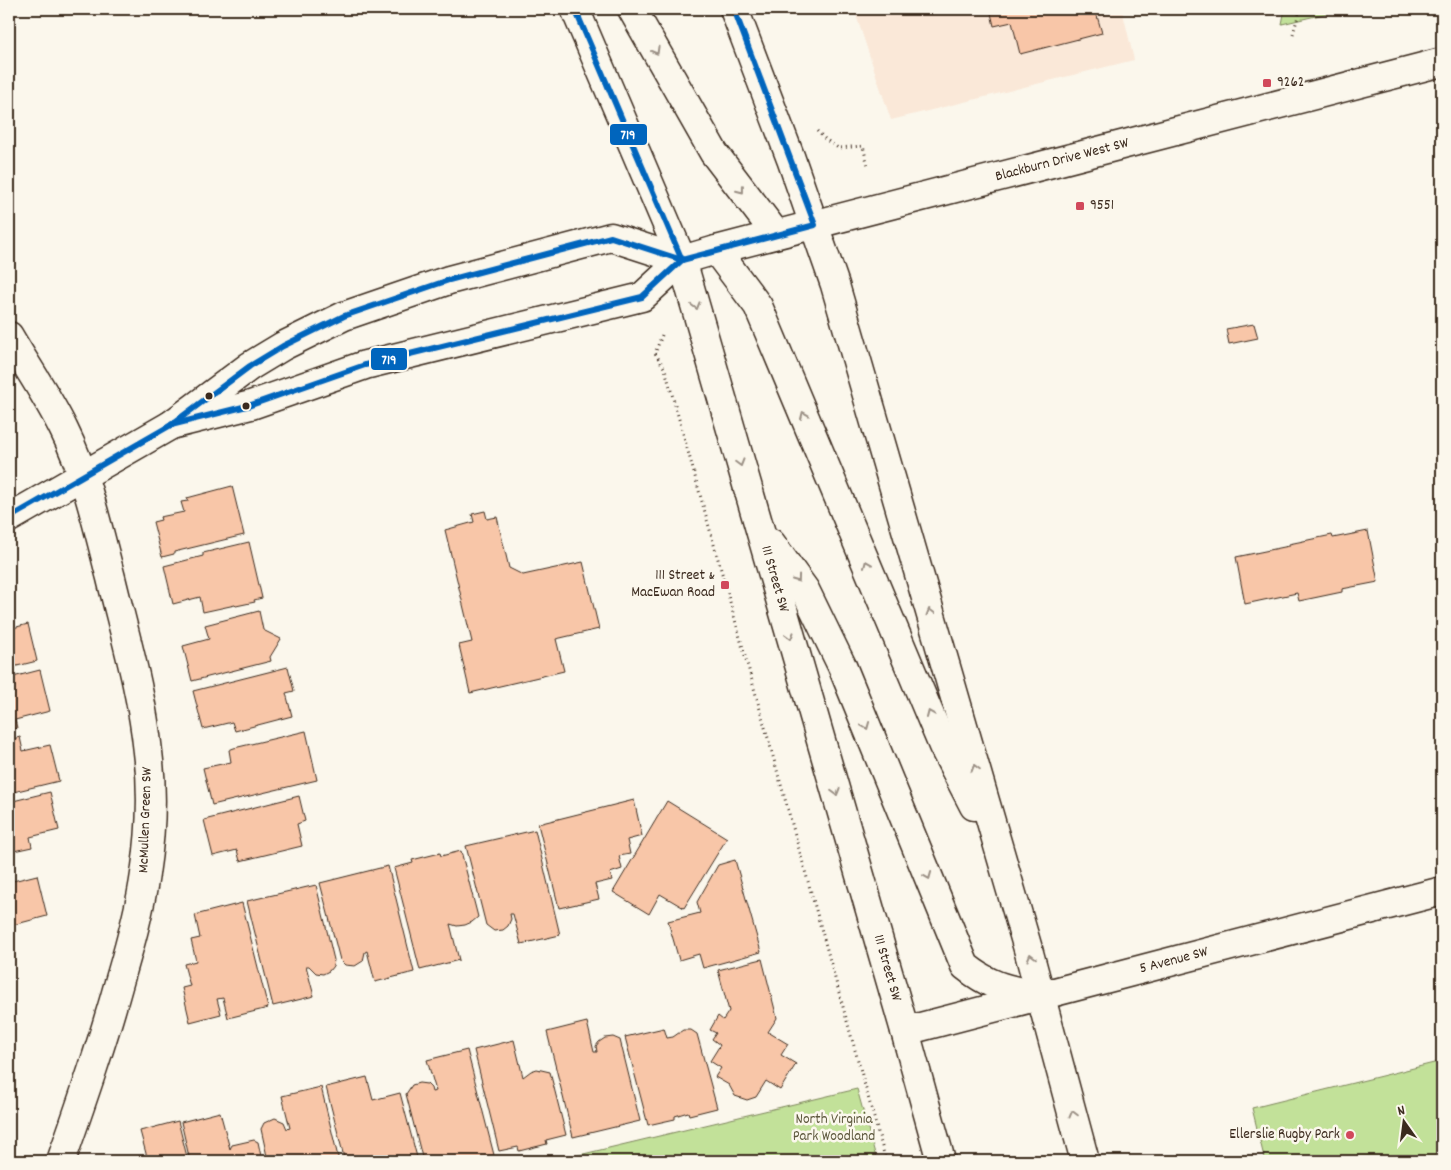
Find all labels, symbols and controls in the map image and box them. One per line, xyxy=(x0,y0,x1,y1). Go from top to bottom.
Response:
one-way arrow xyxy=(650,46,660,55)
place label: 9262 xyxy=(1277,72,1304,94)
marker: 9262 xyxy=(1261,77,1273,89)
line badge: 719 xyxy=(609,123,648,146)
text: 719 xyxy=(621,126,635,146)
street label: Blackburn Drive West SW xyxy=(993,132,1132,188)
one-way arrow xyxy=(735,184,744,193)
place label: 9551 xyxy=(1090,195,1114,217)
marker: 9551 xyxy=(1074,200,1086,212)
one-way arrow xyxy=(690,302,700,310)
line badge: 719 xyxy=(370,347,408,371)
text: 719 xyxy=(382,351,396,371)
unlabelled marker xyxy=(204,391,214,401)
unlabelled marker xyxy=(241,401,251,411)
one-way arrow xyxy=(799,411,810,420)
one-way arrow xyxy=(735,458,745,466)
street label: 111 Street SW xyxy=(754,543,794,615)
one-way arrow xyxy=(862,560,873,569)
place label: 111 Street & MacEwan Road xyxy=(631,565,715,604)
one-way arrow xyxy=(791,573,800,583)
marker: 111 Street & MacEwan Road xyxy=(719,579,731,591)
one-way arrow xyxy=(926,608,936,616)
one-way arrow xyxy=(785,631,795,639)
one-way arrow xyxy=(925,710,936,719)
one-way arrow xyxy=(860,721,871,730)
one-way arrow xyxy=(971,764,981,772)
street label: McMullen Green SW xyxy=(133,766,159,873)
one-way arrow xyxy=(830,787,840,795)
one-way arrow xyxy=(922,871,932,880)
street label: 111 Street SW xyxy=(867,932,907,1004)
street label: 5 Avenue SW xyxy=(1137,941,1211,980)
one-way arrow xyxy=(1026,954,1036,962)
north arrow xyxy=(1378,1098,1428,1148)
text: N xyxy=(1396,1101,1407,1122)
park label: North Virginia Park Woodland xyxy=(793,1109,875,1148)
one-way arrow xyxy=(1068,1111,1078,1119)
place label: Ellerslie Rugby Park xyxy=(1229,1124,1340,1146)
marker: Ellerslie Rugby Park xyxy=(1344,1129,1356,1141)

